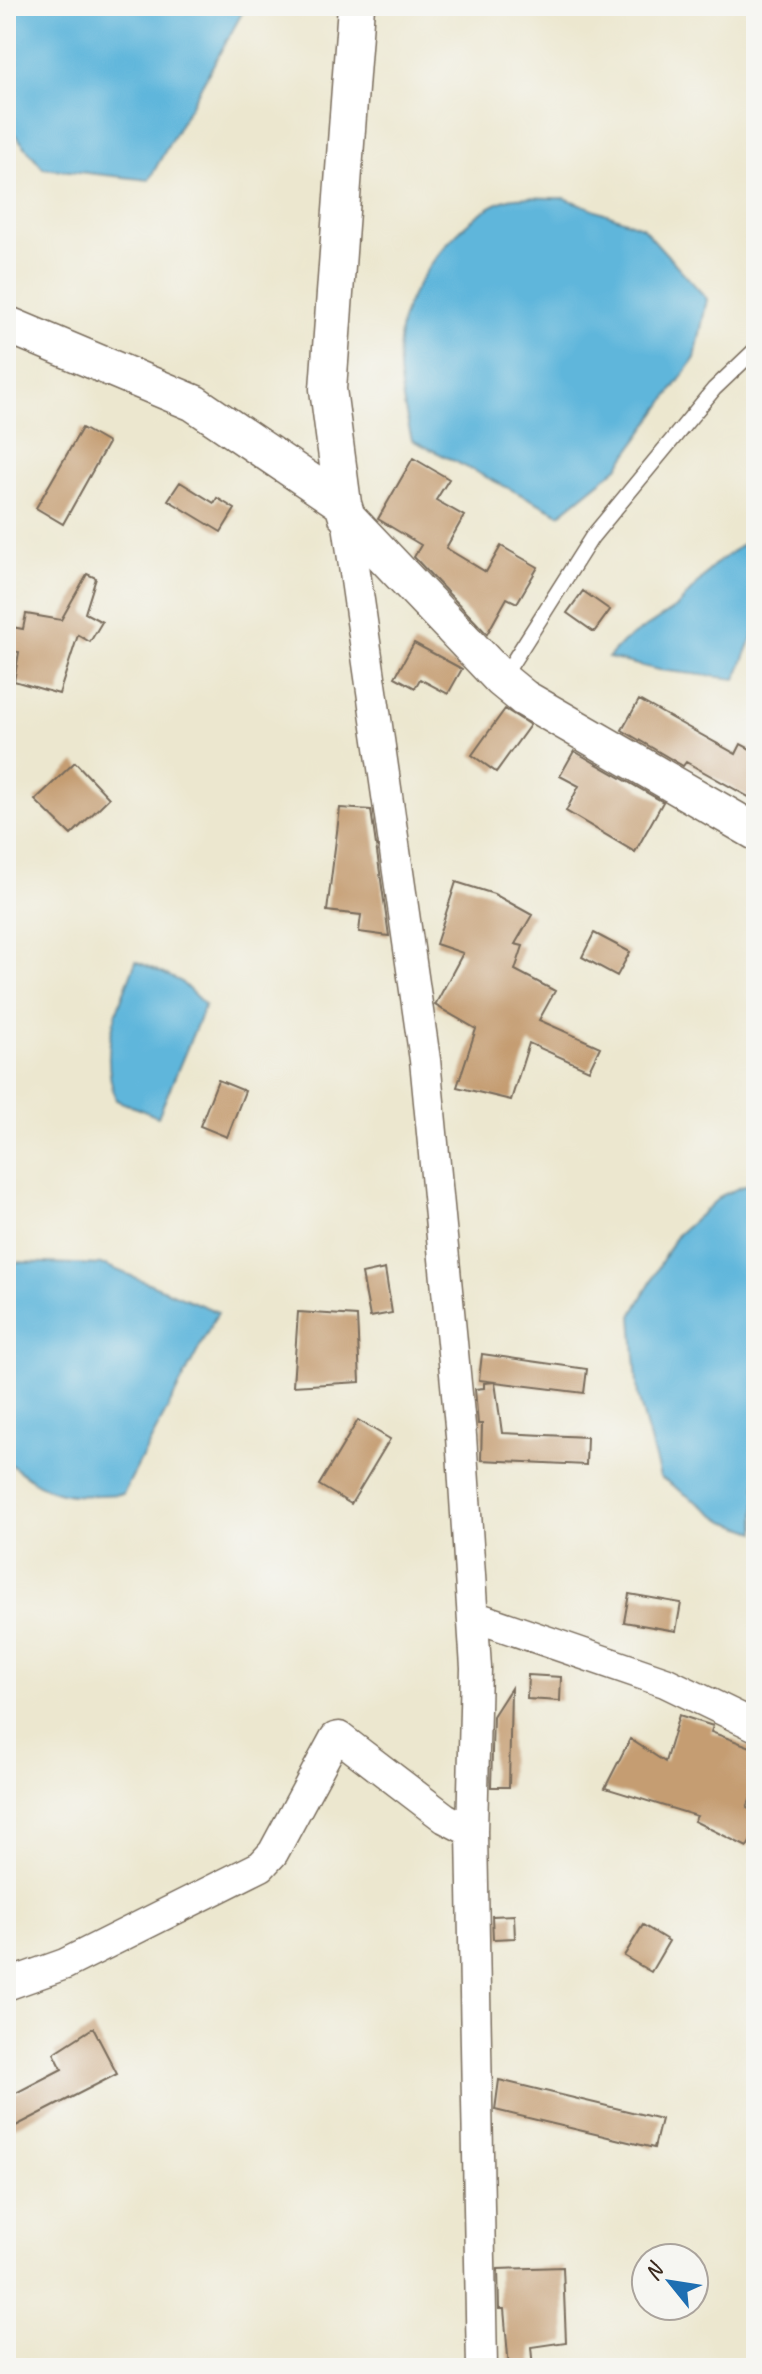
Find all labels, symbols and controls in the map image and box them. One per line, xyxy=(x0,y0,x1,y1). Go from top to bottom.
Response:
north arrow xyxy=(630,2242,710,2322)
text: N xyxy=(638,2257,671,2285)

